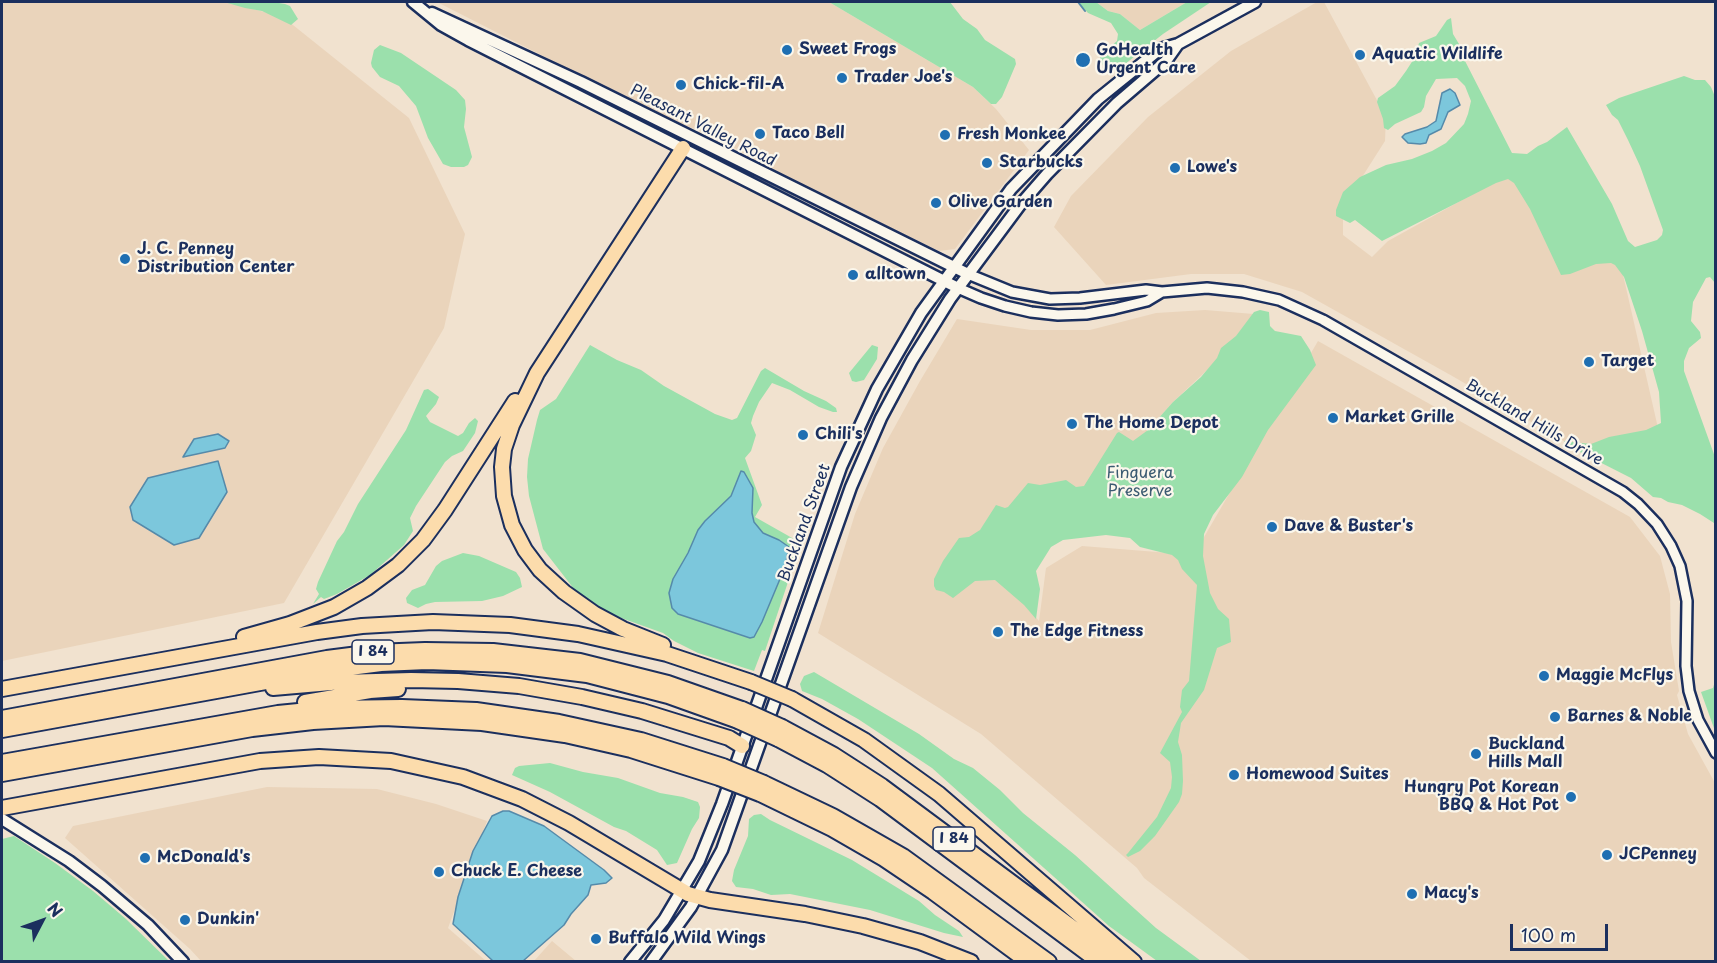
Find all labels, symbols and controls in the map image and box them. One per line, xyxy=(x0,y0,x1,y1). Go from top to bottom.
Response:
place label: Sweet Frogs xyxy=(799,40,896,60)
place label: GoHealth Urgent Care xyxy=(1096,41,1196,79)
marker: Sweet Frogs xyxy=(780,43,794,57)
place label: Aquatic Wildlife xyxy=(1372,45,1503,65)
marker: Aquatic Wildlife xyxy=(1353,48,1367,62)
marker: GoHealth Urgent Care xyxy=(1074,51,1092,69)
place label: Trader Joe's xyxy=(854,68,952,88)
marker: Trader Joe's xyxy=(835,71,849,85)
place label: Chick-fil-A xyxy=(693,75,784,95)
marker: Chick-fil-A xyxy=(674,78,688,92)
street label: Pleasant Valley Road xyxy=(627,81,779,171)
place label: Taco Bell xyxy=(772,124,844,144)
place label: Fresh Monkee xyxy=(957,125,1066,145)
marker: Taco Bell xyxy=(753,127,767,141)
marker: Fresh Monkee xyxy=(938,128,952,142)
place label: Starbucks xyxy=(999,153,1083,173)
marker: Starbucks xyxy=(980,156,994,170)
place label: Lowe's xyxy=(1187,158,1237,178)
marker: Lowe's xyxy=(1168,161,1182,175)
place label: Olive Garden xyxy=(948,193,1053,213)
marker: Olive Garden xyxy=(929,196,943,210)
place label: J. C. Penney Distribution Center xyxy=(137,240,295,278)
marker: J. C. Penney Distribution Center xyxy=(118,252,132,266)
place label: alltown xyxy=(865,265,926,285)
marker: alltown xyxy=(846,268,860,282)
place label: Target xyxy=(1601,352,1654,372)
marker: Target xyxy=(1582,355,1596,369)
street label: Buckland Hills Drive xyxy=(1462,376,1606,470)
place label: Market Grille xyxy=(1345,408,1454,428)
marker: Market Grille xyxy=(1326,411,1340,425)
place label: The Home Depot xyxy=(1084,414,1219,434)
marker: The Home Depot xyxy=(1065,417,1079,431)
place label: Chili's xyxy=(815,425,863,445)
marker: Chili's xyxy=(796,428,810,442)
street label: Buckland Street xyxy=(775,461,835,585)
park label: Finguera Preserve xyxy=(1106,464,1174,502)
place label: Dave & Buster's xyxy=(1284,517,1413,537)
marker: Dave & Buster's xyxy=(1265,520,1279,534)
place label: The Edge Fitness xyxy=(1010,622,1143,642)
marker: The Edge Fitness xyxy=(991,625,1005,639)
road number: I 84 xyxy=(352,640,394,664)
place label: Maggie McFlys xyxy=(1556,666,1673,686)
marker: Maggie McFlys xyxy=(1537,669,1551,683)
place label: Barnes & Noble xyxy=(1567,707,1692,727)
marker: Barnes & Noble xyxy=(1548,710,1562,724)
place label: Buckland Hills Mall xyxy=(1488,735,1565,773)
marker: Buckland Hills Mall xyxy=(1469,747,1483,761)
place label: Homewood Suites xyxy=(1246,765,1389,785)
marker: Homewood Suites xyxy=(1227,768,1241,782)
place label: Hungry Pot Korean BBQ & Hot Pot xyxy=(1404,778,1559,816)
marker: Hungry Pot Korean BBQ & Hot Pot xyxy=(1564,790,1578,804)
road number: I 84 xyxy=(933,827,975,851)
place label: JCPenney xyxy=(1619,845,1697,865)
place label: McDonald's xyxy=(157,848,251,868)
marker: JCPenney xyxy=(1600,848,1614,862)
marker: McDonald's xyxy=(138,851,152,865)
place label: Chuck E. Cheese xyxy=(451,862,582,882)
marker: Chuck E. Cheese xyxy=(432,865,446,879)
place label: Macy's xyxy=(1424,884,1479,904)
marker: Macy's xyxy=(1405,887,1419,901)
north arrow xyxy=(12,891,72,951)
text: N xyxy=(42,897,69,922)
place label: Dunkin' xyxy=(197,910,259,930)
scale bar xyxy=(1513,912,1610,950)
marker: Dunkin' xyxy=(178,913,192,927)
text: 100 m xyxy=(1521,921,1576,948)
place label: Buffalo Wild Wings xyxy=(608,929,766,949)
marker: Buffalo Wild Wings xyxy=(589,932,603,946)

